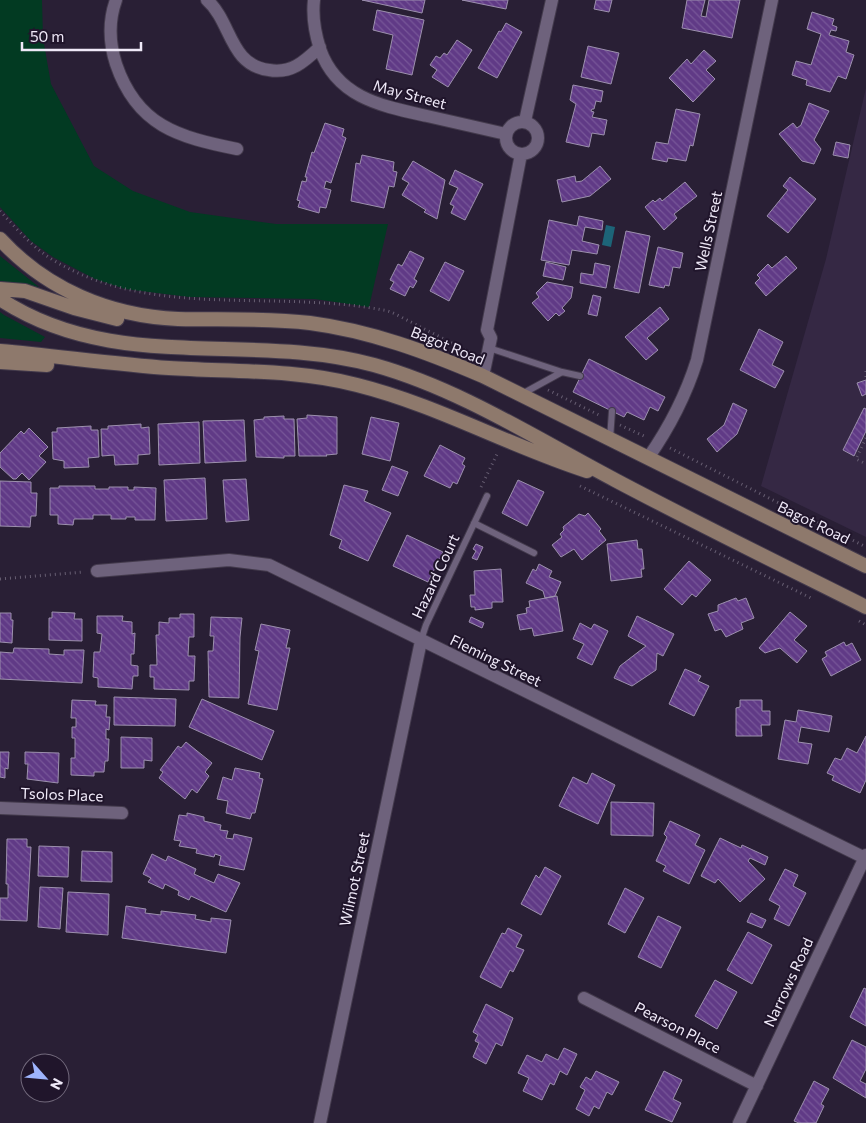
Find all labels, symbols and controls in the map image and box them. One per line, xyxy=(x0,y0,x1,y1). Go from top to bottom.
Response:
scale bar xyxy=(22,20,141,52)
text: 50 m xyxy=(30,27,64,45)
street label: May Street xyxy=(371,76,449,112)
street label: Wells Street xyxy=(691,189,725,273)
street label: Bagot Road xyxy=(408,322,488,368)
street label: Bagot Road xyxy=(775,497,853,547)
street label: Hazard Court xyxy=(408,531,462,621)
street label: Fleming Street xyxy=(447,630,545,690)
street label: Tsolos Place xyxy=(20,784,104,804)
street label: Wilmot Street xyxy=(335,830,373,928)
street label: Narrows Road xyxy=(759,935,817,1029)
street label: Pearson Place xyxy=(632,998,724,1056)
north arrow xyxy=(20,1053,70,1103)
text: N xyxy=(47,1076,67,1093)

